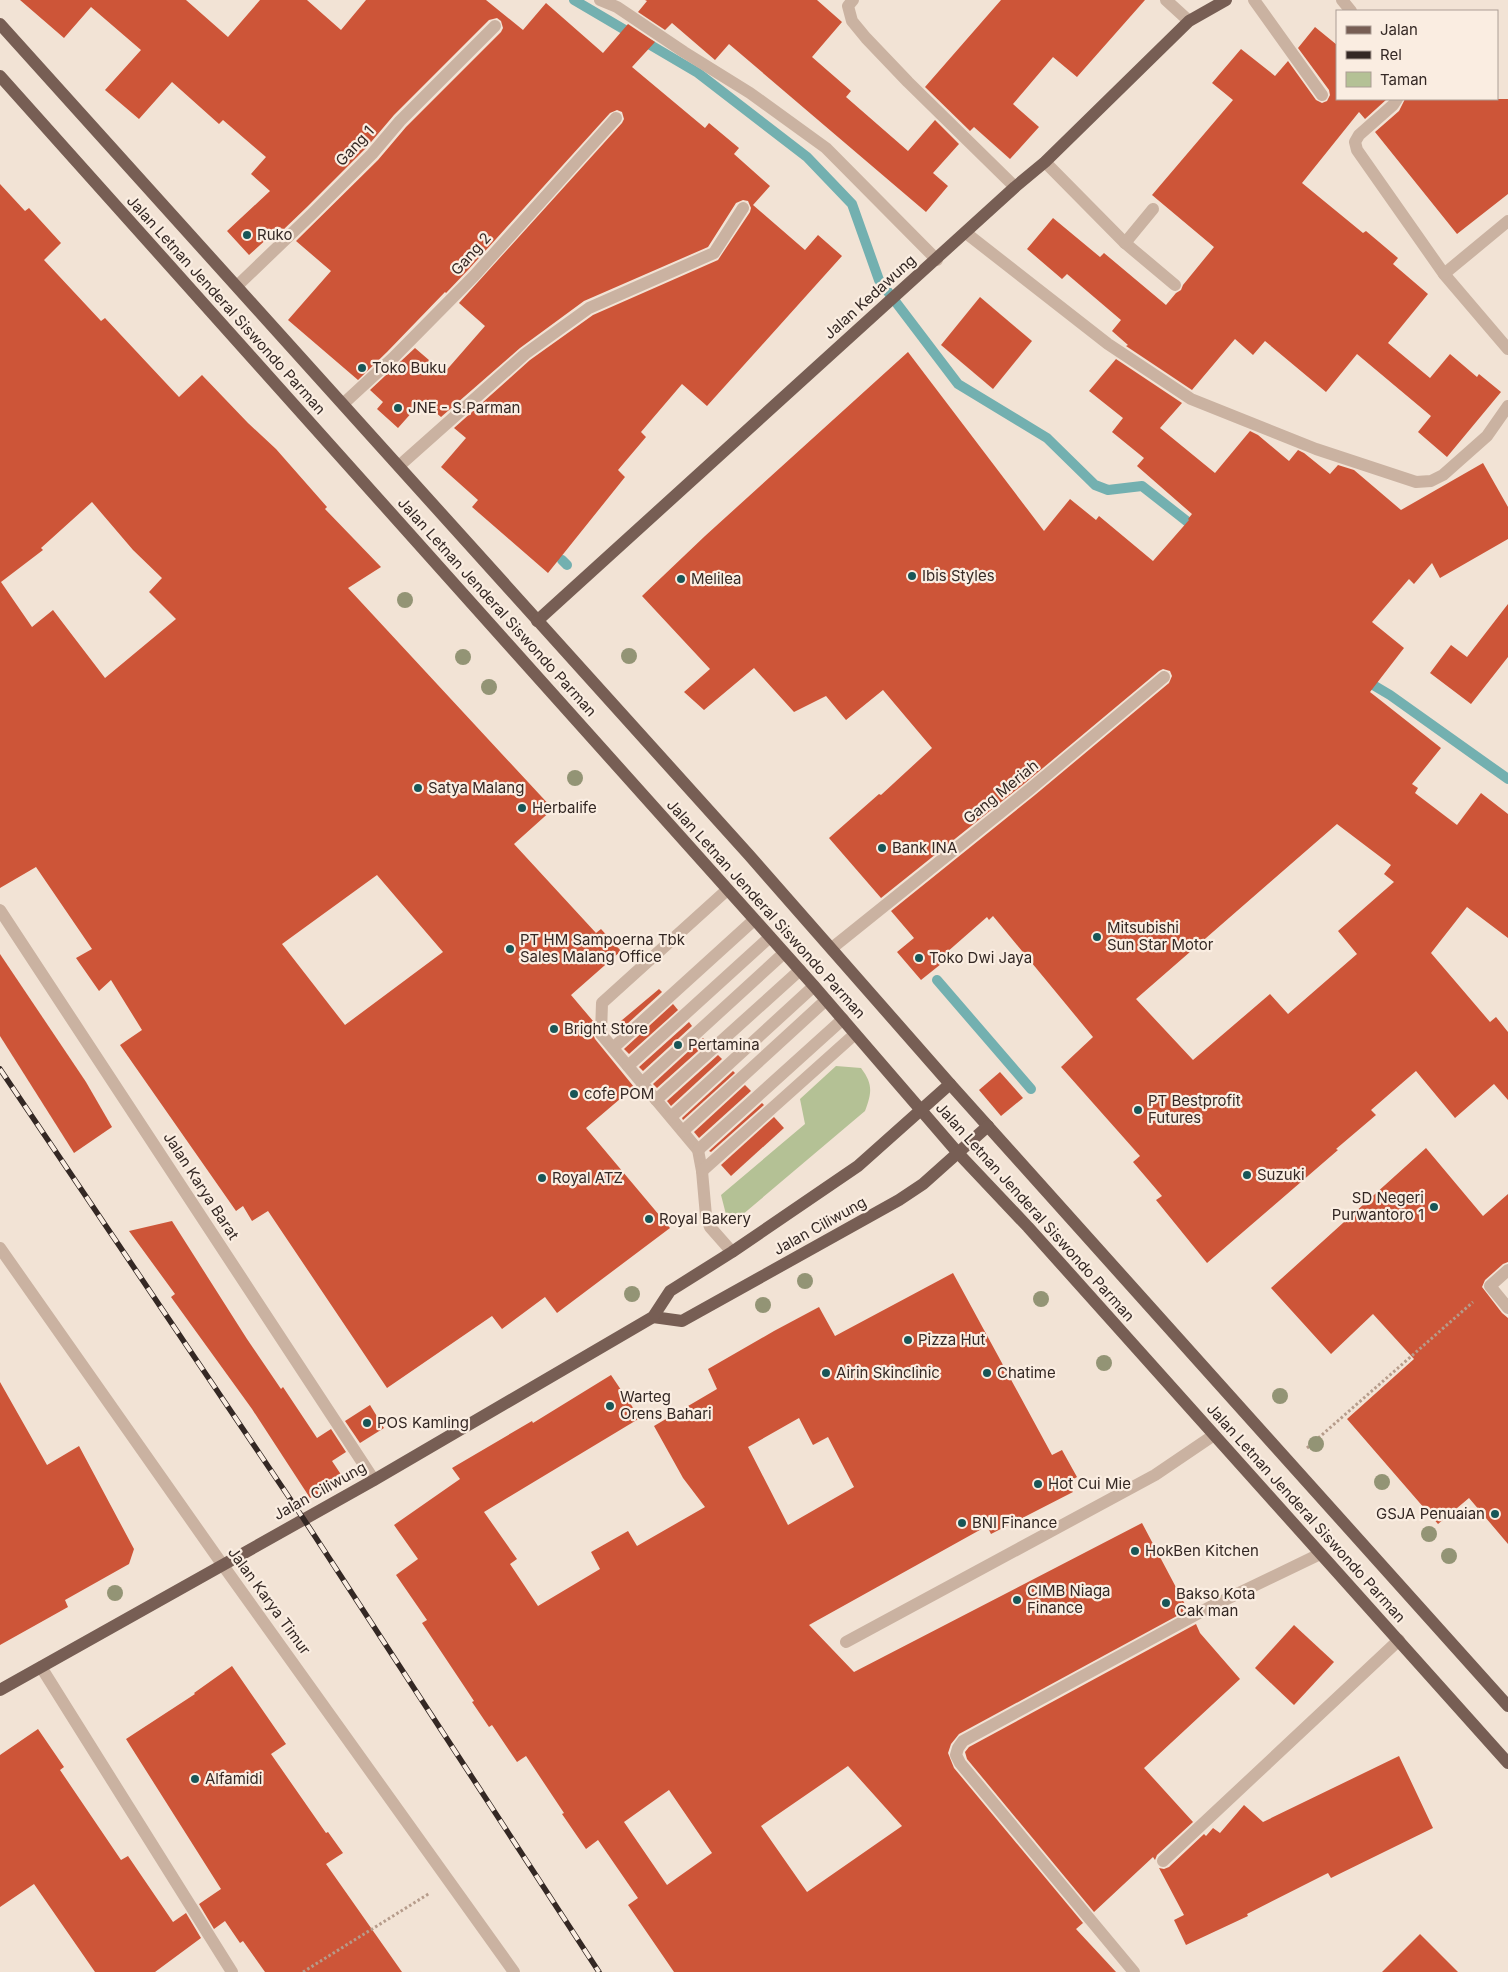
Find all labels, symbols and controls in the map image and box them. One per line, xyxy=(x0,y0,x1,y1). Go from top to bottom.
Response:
legend xyxy=(1336,10,1498,100)
text: Jalan xyxy=(1380,20,1418,39)
text: Rel xyxy=(1380,45,1402,64)
text: Taman xyxy=(1380,70,1427,89)
street label: Gang 1 xyxy=(331,122,378,170)
street label: Jalan Letnan Jenderal Siswondo Parman xyxy=(123,191,330,418)
place label: Ruko xyxy=(257,225,292,244)
street label: Gang 2 xyxy=(446,228,495,279)
marker: Ruko xyxy=(241,229,253,241)
street label: Jalan Kedawung xyxy=(820,250,920,343)
place label: Toko Buku xyxy=(372,358,446,377)
marker: Toko Buku xyxy=(356,362,368,374)
place label: JNE - S.Parman xyxy=(408,398,520,417)
marker: JNE - S.Parman xyxy=(392,402,404,414)
street label: Jalan Letnan Jenderal Siswondo Parman xyxy=(394,493,601,720)
place label: Ibis Styles xyxy=(922,566,995,585)
place label: Melilea xyxy=(691,569,742,588)
marker: Ibis Styles xyxy=(906,570,918,582)
marker: Melilea xyxy=(675,573,687,585)
street label: Gang Meriah xyxy=(959,756,1042,828)
place label: Satya Malang xyxy=(428,778,524,797)
marker: Satya Malang xyxy=(412,782,424,794)
street label: Jalan Letnan Jenderal Siswondo Parman xyxy=(663,795,870,1022)
place label: Herbalife xyxy=(532,798,597,817)
marker: Herbalife xyxy=(516,802,528,814)
place label: Bank INA xyxy=(892,838,957,857)
marker: Bank INA xyxy=(876,842,888,854)
place label: Mitsubishi Sun Star Motor xyxy=(1107,918,1214,954)
place label: PT HM Sampoerna Tbk Sales Malang Office xyxy=(520,930,686,966)
marker: Mitsubishi Sun Star Motor xyxy=(1091,931,1103,943)
marker: PT HM Sampoerna Tbk Sales Malang Office xyxy=(504,943,516,955)
place label: Toko Dwi Jaya xyxy=(929,948,1032,967)
marker: Toko Dwi Jaya xyxy=(913,952,925,964)
place label: Bright Store xyxy=(564,1019,648,1038)
marker: Bright Store xyxy=(548,1023,560,1035)
place label: Pertamina xyxy=(688,1035,760,1054)
marker: Pertamina xyxy=(672,1039,684,1051)
place label: cofe POM xyxy=(584,1084,654,1103)
marker: cofe POM xyxy=(568,1088,580,1100)
place label: PT Bestprofit Futures xyxy=(1148,1091,1241,1127)
street label: Jalan Letnan Jenderal Siswondo Parman xyxy=(932,1098,1139,1325)
marker: PT Bestprofit Futures xyxy=(1132,1104,1144,1116)
street label: Jalan Karya Barat xyxy=(159,1128,243,1243)
place label: Suzuki xyxy=(1257,1165,1305,1184)
place label: Royal ATZ xyxy=(552,1168,623,1187)
marker: Suzuki xyxy=(1241,1169,1253,1181)
marker: Royal ATZ xyxy=(536,1172,548,1184)
place label: SD Negeri Purwantoro 1 xyxy=(1332,1188,1424,1224)
street label: Jalan Ciliwung xyxy=(770,1192,869,1259)
marker: SD Negeri Purwantoro 1 xyxy=(1428,1201,1440,1213)
place label: Royal Bakery xyxy=(659,1209,752,1228)
marker: Royal Bakery xyxy=(643,1213,655,1225)
place label: Pizza Hut xyxy=(918,1330,985,1349)
marker: Pizza Hut xyxy=(902,1334,914,1346)
place label: Airin Skinclinic xyxy=(836,1363,940,1382)
place label: Chatime xyxy=(997,1363,1056,1382)
marker: Airin Skinclinic xyxy=(820,1367,832,1379)
marker: Chatime xyxy=(981,1367,993,1379)
place label: Warteg Orens Bahari xyxy=(620,1387,712,1423)
street label: Jalan Letnan Jenderal Siswondo Parman xyxy=(1203,1399,1410,1626)
marker: Warteg Orens Bahari xyxy=(604,1400,616,1412)
place label: POS Kamling xyxy=(377,1413,469,1432)
marker: POS Kamling xyxy=(361,1417,373,1429)
street label: Jalan Ciliwung xyxy=(270,1457,369,1524)
place label: Hot Cui Mie xyxy=(1048,1474,1131,1493)
marker: Hot Cui Mie xyxy=(1032,1478,1044,1490)
place label: GSJA Penuaian xyxy=(1376,1504,1485,1523)
marker: GSJA Penuaian xyxy=(1489,1508,1501,1520)
place label: BNI Finance xyxy=(972,1513,1057,1532)
marker: BNI Finance xyxy=(956,1517,968,1529)
place label: HokBen Kitchen xyxy=(1145,1541,1259,1560)
street label: Jalan Karya Timur xyxy=(224,1543,315,1659)
marker: HokBen Kitchen xyxy=(1129,1545,1141,1557)
place label: CIMB Niaga Finance xyxy=(1027,1581,1111,1617)
place label: Bakso Kota Cak man xyxy=(1176,1584,1255,1620)
marker: CIMB Niaga Finance xyxy=(1011,1594,1023,1606)
marker: Bakso Kota Cak man xyxy=(1160,1597,1172,1609)
place label: Alfamidi xyxy=(205,1769,262,1788)
marker: Alfamidi xyxy=(189,1773,201,1785)

